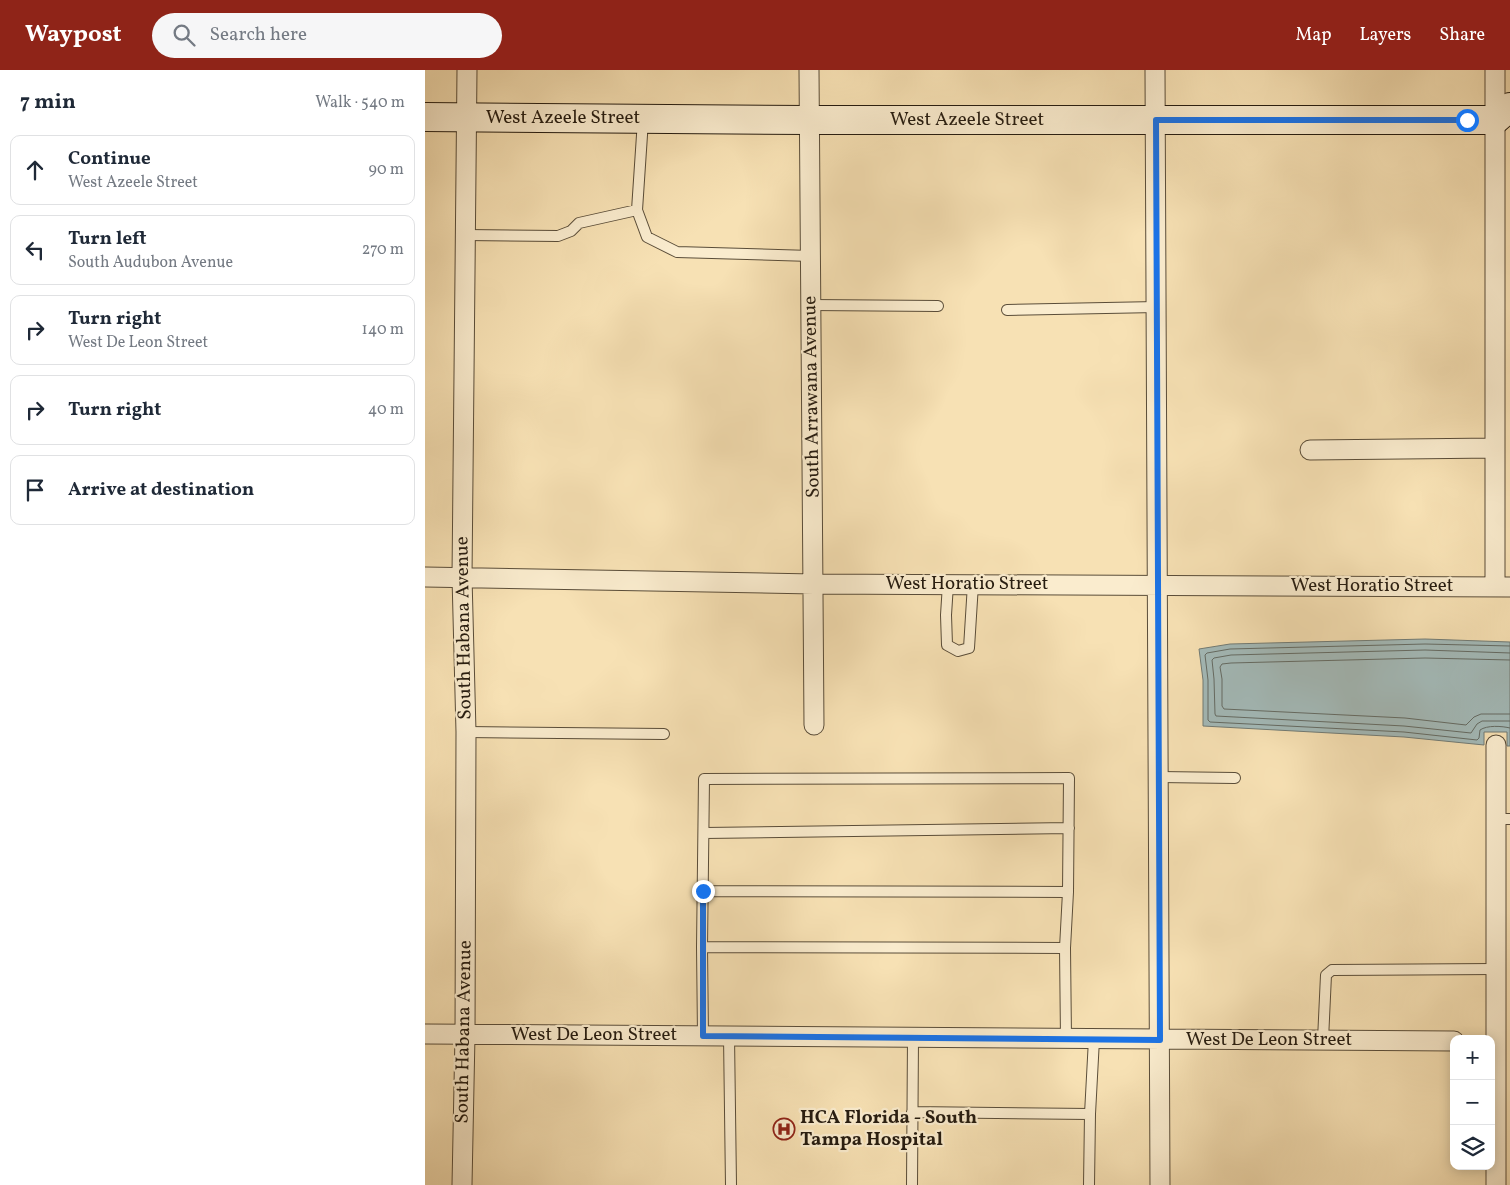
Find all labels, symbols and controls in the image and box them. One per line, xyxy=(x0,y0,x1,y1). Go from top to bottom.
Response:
search box xyxy=(152,13,502,58)
text: Waypost xyxy=(25,18,122,52)
icon: search xyxy=(170,21,198,49)
text: Search here xyxy=(210,22,307,48)
text: Map xyxy=(1295,23,1331,48)
text: Layers xyxy=(1359,23,1411,48)
text: Share xyxy=(1439,23,1485,48)
text: 7 min xyxy=(20,88,76,117)
text: Walk · 540 m xyxy=(315,92,405,114)
street label: West Azeele Street xyxy=(486,105,640,131)
street label: West Azeele Street xyxy=(890,107,1044,133)
route start xyxy=(1456,109,1479,132)
text: Continue xyxy=(68,146,151,172)
icon: ahead xyxy=(21,156,49,184)
text: 90 m xyxy=(368,159,404,181)
text: West Azeele Street xyxy=(68,172,198,194)
text: Turn left xyxy=(68,226,147,252)
icon: left xyxy=(21,236,49,264)
text: 270 m xyxy=(362,239,404,261)
text: South Audubon Avenue xyxy=(68,252,233,274)
street label: South Arrawana Avenue xyxy=(797,296,827,498)
text: Turn right xyxy=(68,306,161,332)
icon: right xyxy=(21,316,49,344)
text: 140 m xyxy=(362,319,404,341)
text: West De Leon Street xyxy=(68,332,208,354)
icon: right xyxy=(21,396,49,424)
text: Turn right xyxy=(68,397,161,423)
text: 40 m xyxy=(368,399,404,421)
icon: arrive xyxy=(21,476,49,504)
text: Arrive at destination xyxy=(68,477,254,503)
street label: South Habana Avenue xyxy=(449,536,479,720)
street label: West Horatio Street xyxy=(886,571,1049,597)
street label: West Horatio Street xyxy=(1291,573,1454,599)
route end xyxy=(692,880,715,903)
street label: South Habana Avenue xyxy=(449,940,479,1124)
street label: West De Leon Street xyxy=(511,1022,678,1048)
street label: West De Leon Street xyxy=(1186,1027,1353,1053)
map controls xyxy=(1450,1035,1495,1170)
button: + xyxy=(1450,1035,1495,1080)
button: − xyxy=(1450,1080,1495,1125)
place label: HCA Florida - South Tampa Hospital xyxy=(800,1105,977,1153)
hospital icon: HCA Florida - South Tampa Hospital xyxy=(772,1117,796,1141)
button: layers xyxy=(1450,1125,1495,1170)

